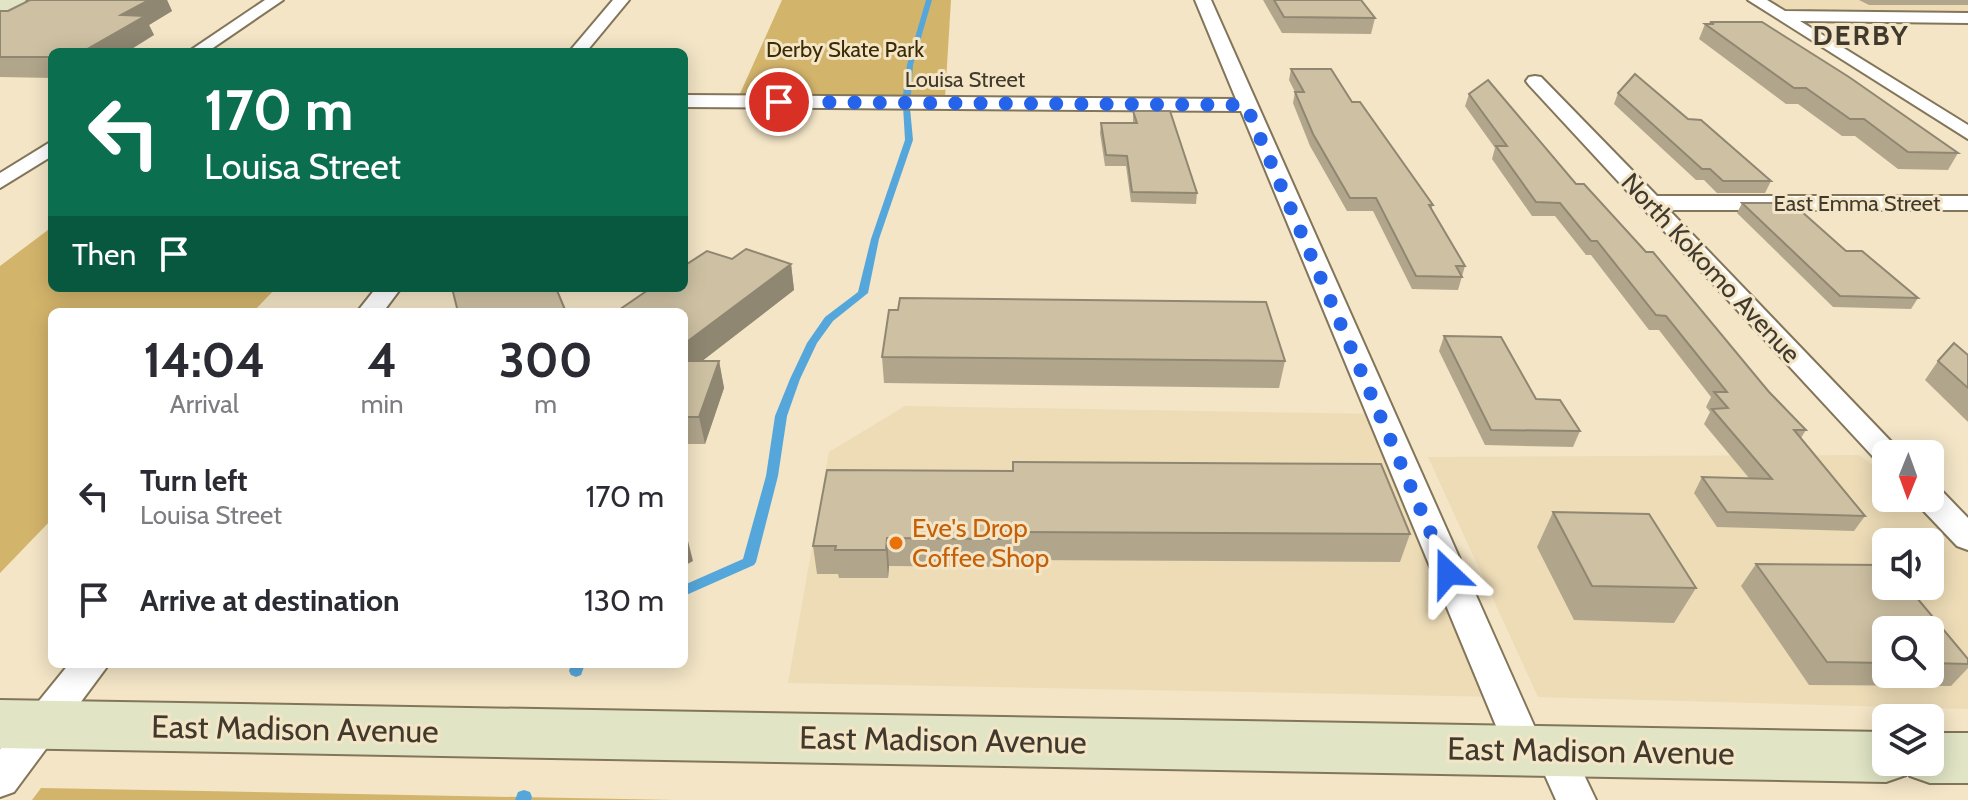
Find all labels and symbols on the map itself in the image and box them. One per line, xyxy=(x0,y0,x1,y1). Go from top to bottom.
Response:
district label: DERBY xyxy=(1812,18,1910,52)
park label: Derby Skate Park xyxy=(766,36,924,63)
street label: Louisa Street xyxy=(905,66,1026,93)
pin xyxy=(745,68,813,136)
street label: North Kokomo Avenue xyxy=(1615,166,1807,370)
street label: East Emma Street xyxy=(1774,190,1941,217)
north arrow xyxy=(1872,440,1944,512)
place label: Eve's Drop Coffee Shop xyxy=(912,512,1049,574)
position arrow xyxy=(1406,531,1490,615)
marker: Eve's Drop Coffee Shop xyxy=(887,534,905,552)
street label: East Madison Avenue xyxy=(151,706,439,751)
street label: East Madison Avenue xyxy=(799,717,1087,762)
street label: East Madison Avenue xyxy=(1447,728,1735,773)

